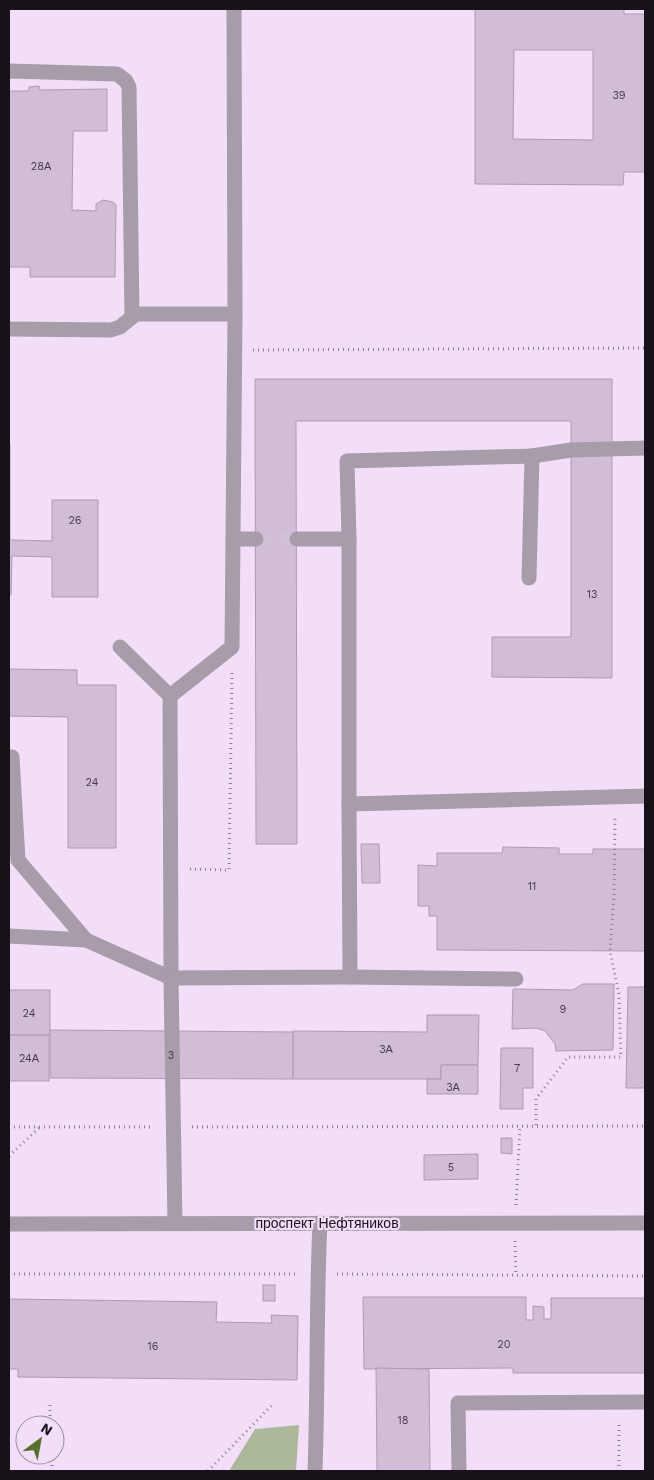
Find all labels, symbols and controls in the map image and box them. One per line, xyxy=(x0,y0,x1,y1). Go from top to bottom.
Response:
house number: 39 xyxy=(612,89,626,102)
house number: 28А xyxy=(31,160,52,173)
house number: 26 xyxy=(68,514,82,527)
house number: 13 xyxy=(587,588,597,601)
house number: 24 xyxy=(86,776,99,789)
house number: 11 xyxy=(528,880,536,893)
house number: 9 xyxy=(560,1003,567,1016)
house number: 24 xyxy=(23,1007,36,1020)
house number: 3А xyxy=(379,1043,394,1056)
house number: 3 xyxy=(168,1049,174,1062)
house number: 24А xyxy=(19,1052,40,1065)
house number: 7 xyxy=(514,1062,520,1075)
house number: 3А xyxy=(446,1081,461,1094)
house number: 5 xyxy=(448,1161,454,1174)
street label: проспект Нефтяников xyxy=(255,1215,399,1231)
house number: 20 xyxy=(497,1338,511,1351)
house number: 16 xyxy=(148,1340,159,1353)
house number: 18 xyxy=(397,1414,409,1427)
north arrow xyxy=(15,1415,65,1465)
text: N xyxy=(38,1419,56,1439)

